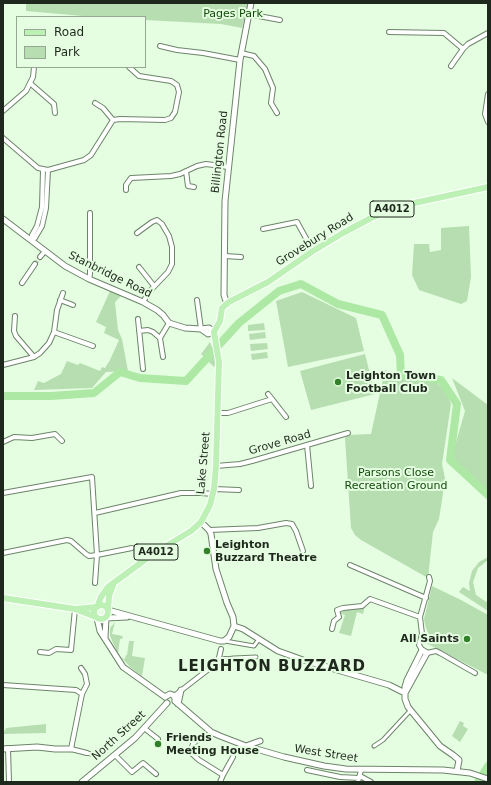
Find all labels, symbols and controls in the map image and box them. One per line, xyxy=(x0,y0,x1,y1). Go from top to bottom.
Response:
park label: Pages Park xyxy=(203,7,263,21)
legend xyxy=(16,16,146,68)
text: Road xyxy=(54,25,84,39)
text: Park xyxy=(54,45,80,59)
street label: Billington Road xyxy=(209,110,231,194)
road number: A4012 xyxy=(370,201,414,217)
street label: Grovebury Road xyxy=(274,211,356,269)
street label: Stanbridge Road xyxy=(66,249,154,301)
place label: Leighton Town Football Club xyxy=(346,369,436,395)
marker: Leighton Town Football Club xyxy=(333,377,343,387)
street label: Grove Road xyxy=(247,428,313,458)
street label: Lake Street xyxy=(195,431,213,495)
park label: Parsons Close Recreation Ground xyxy=(345,466,447,492)
place label: Leighton Buzzard Theatre xyxy=(215,538,317,564)
road number: A4012 xyxy=(134,544,178,560)
marker: Leighton Buzzard Theatre xyxy=(202,546,212,556)
place label: All Saints xyxy=(400,632,459,646)
marker: All Saints xyxy=(462,634,472,644)
district label: LEIGHTON BUZZARD xyxy=(178,658,366,676)
street label: North Street xyxy=(89,708,149,764)
place label: Friends Meeting House xyxy=(166,731,259,757)
marker: Friends Meeting House xyxy=(153,739,163,749)
street label: West Street xyxy=(293,742,359,766)

